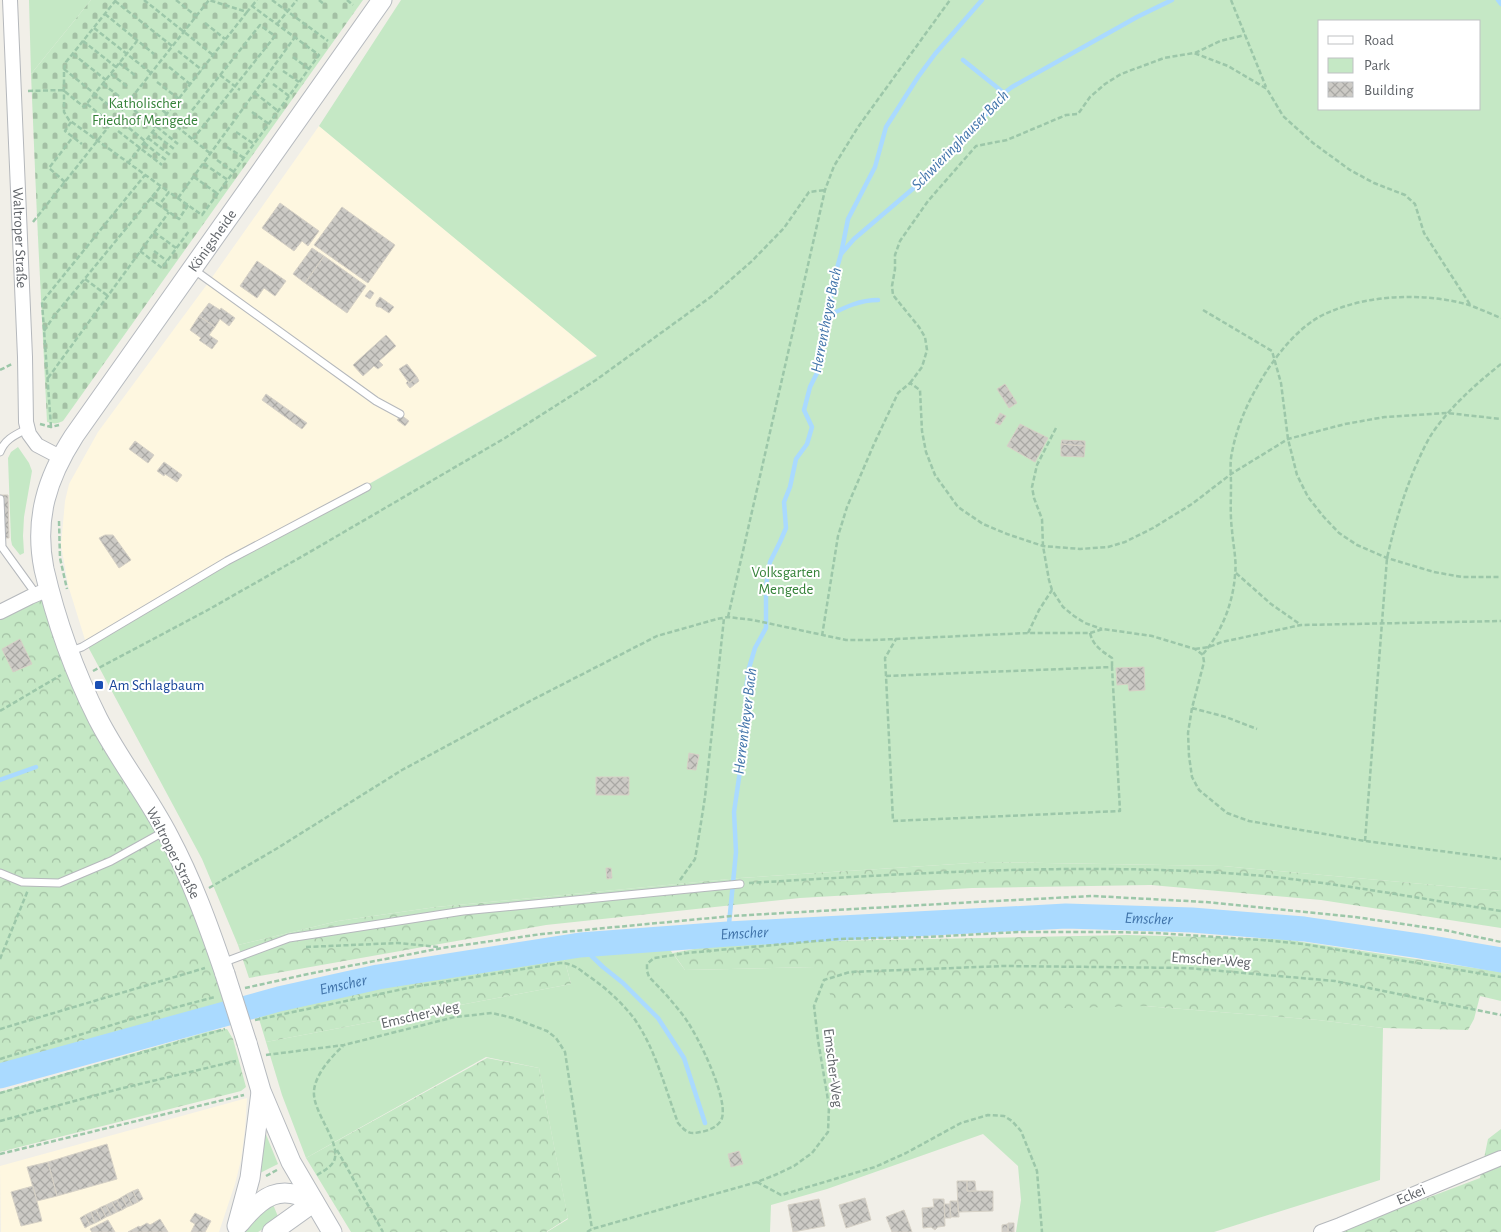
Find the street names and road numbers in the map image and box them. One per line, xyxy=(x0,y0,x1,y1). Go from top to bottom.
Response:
street label: Waltroper Straße xyxy=(10,187,30,289)
street label: Königsheide xyxy=(185,207,239,275)
street label: Waltroper Straße xyxy=(143,805,203,901)
street label: Emscher-Weg xyxy=(1171,950,1252,970)
street label: Emscher-Weg xyxy=(380,999,461,1031)
street label: Emscher-Weg xyxy=(821,1028,845,1109)
street label: Eckei xyxy=(1394,1182,1428,1208)

